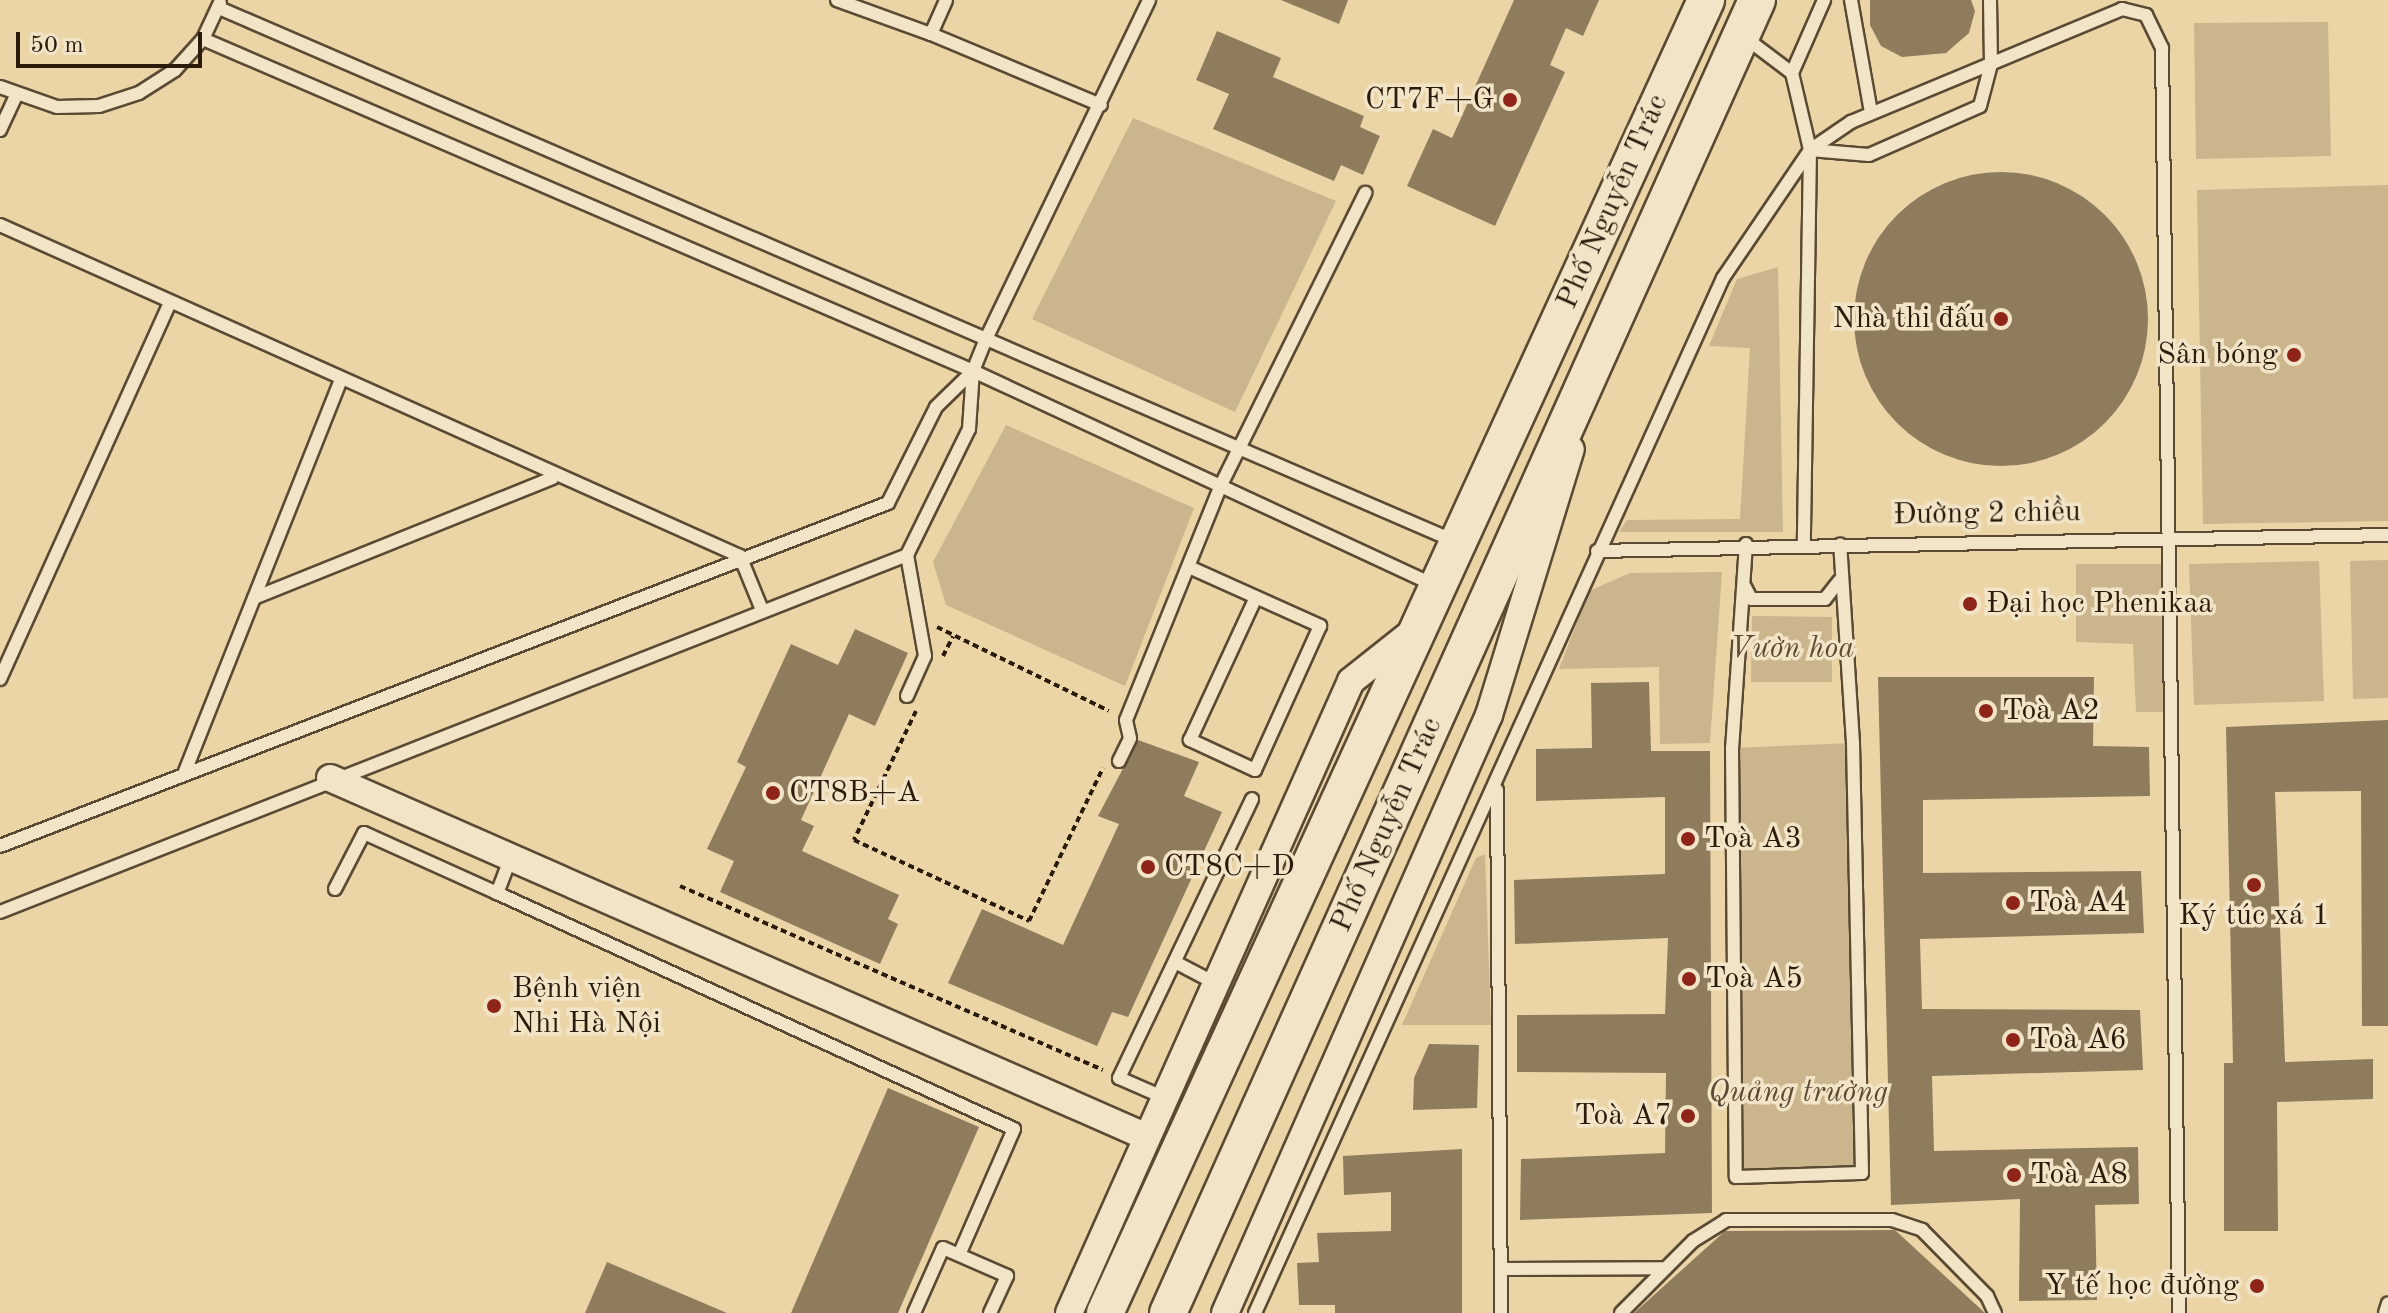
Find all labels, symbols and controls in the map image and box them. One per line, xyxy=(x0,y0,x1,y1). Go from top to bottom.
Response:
scale bar xyxy=(20,16,206,66)
text: 50 m xyxy=(30,34,84,58)
place label: CT7F+G xyxy=(1365,82,1494,118)
street label: Phố Nguyễn Trác xyxy=(1550,89,1676,315)
marker: CT7F+G xyxy=(1501,91,1519,109)
place label: Nhà thi đấu xyxy=(1833,301,1985,337)
marker: Nhà thi đấu xyxy=(1992,310,2010,328)
place label: Sân bóng xyxy=(2157,337,2278,373)
marker: Sân bóng xyxy=(2285,346,2303,364)
street label: Đường 2 chiều xyxy=(1893,494,2081,534)
place label: Đại học Phenikaa xyxy=(1986,586,2213,622)
marker: Đại học Phenikaa xyxy=(1961,595,1979,613)
park label: Vườn hoa xyxy=(1730,631,1854,667)
place label: Toà A2 xyxy=(2002,693,2100,729)
marker: Toà A2 xyxy=(1977,702,1995,720)
street label: Phố Nguyễn Trác xyxy=(1324,712,1450,938)
place label: CT8B+A xyxy=(789,775,920,811)
marker: CT8B+A xyxy=(764,784,782,802)
place label: Toà A3 xyxy=(1704,821,1802,857)
marker: Toà A3 xyxy=(1679,830,1697,848)
place label: CT8C+D xyxy=(1164,849,1295,885)
marker: CT8C+D xyxy=(1139,858,1157,876)
marker: Ký túc xá 1 xyxy=(2245,876,2263,894)
place label: Toà A4 xyxy=(2029,885,2127,921)
marker: Toà A4 xyxy=(2004,894,2022,912)
place label: Ký túc xá 1 xyxy=(2178,898,2330,934)
place label: Toà A5 xyxy=(1705,961,1803,997)
marker: Toà A5 xyxy=(1680,970,1698,988)
place label: Bệnh viện Nhi Hà Nội xyxy=(512,971,661,1042)
marker: Bệnh viện Nhi Hà Nội xyxy=(483,995,505,1017)
place label: Toà A6 xyxy=(2029,1022,2127,1058)
marker: Toà A6 xyxy=(2004,1031,2022,1049)
park label: Quảng trường xyxy=(1708,1075,1888,1111)
place label: Toà A7 xyxy=(1574,1098,1672,1134)
marker: Toà A7 xyxy=(1679,1107,1697,1125)
place label: Toà A8 xyxy=(2030,1157,2128,1193)
marker: Toà A8 xyxy=(2005,1166,2023,1184)
place label: Y tế học đường xyxy=(2044,1268,2239,1304)
marker: Y tế học đường xyxy=(2246,1275,2268,1297)

